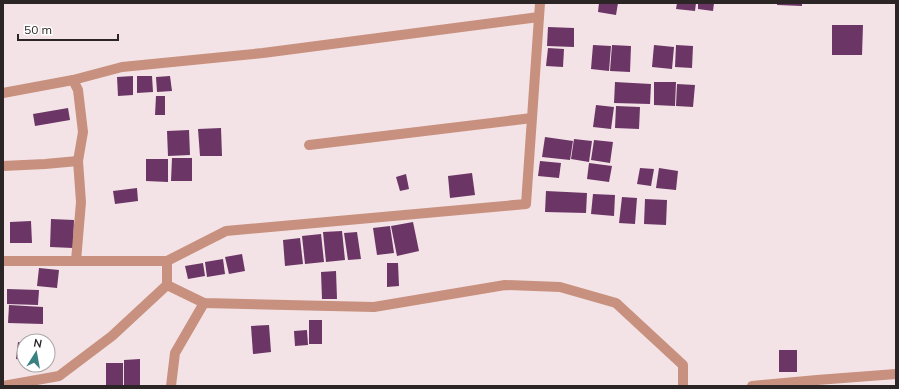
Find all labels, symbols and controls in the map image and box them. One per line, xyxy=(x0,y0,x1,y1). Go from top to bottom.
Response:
scale bar xyxy=(18,16,118,42)
text: 50 m xyxy=(24,22,52,37)
north arrow xyxy=(16,333,56,373)
text: N xyxy=(32,336,43,351)

